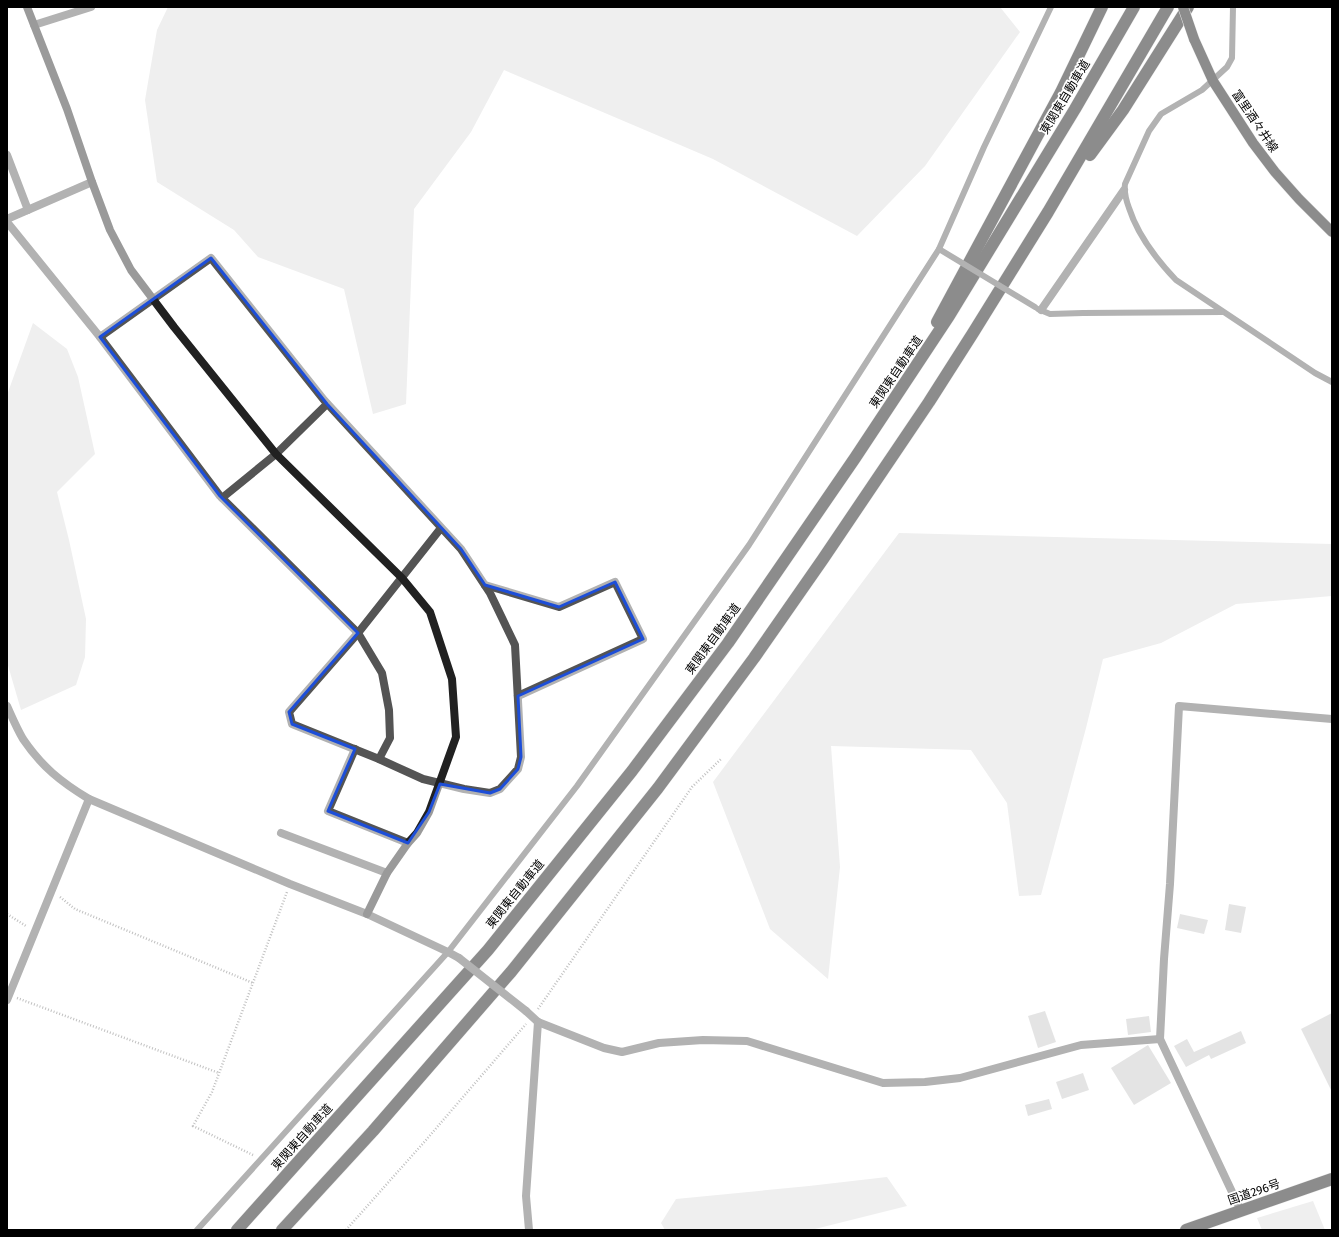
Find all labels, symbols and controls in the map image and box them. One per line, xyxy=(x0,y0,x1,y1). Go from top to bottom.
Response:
street label: 東関東自動車道 xyxy=(1037,57,1093,137)
street label: 富里酒々井線 xyxy=(1229,87,1281,155)
street label: 東関東自動車道 xyxy=(867,333,925,411)
street label: 東関東自動車道 xyxy=(683,601,743,677)
street label: 東関東自動車道 xyxy=(483,857,547,931)
street label: 東関東自動車道 xyxy=(269,1101,335,1173)
street label: 国道296号 xyxy=(1226,1177,1282,1207)

